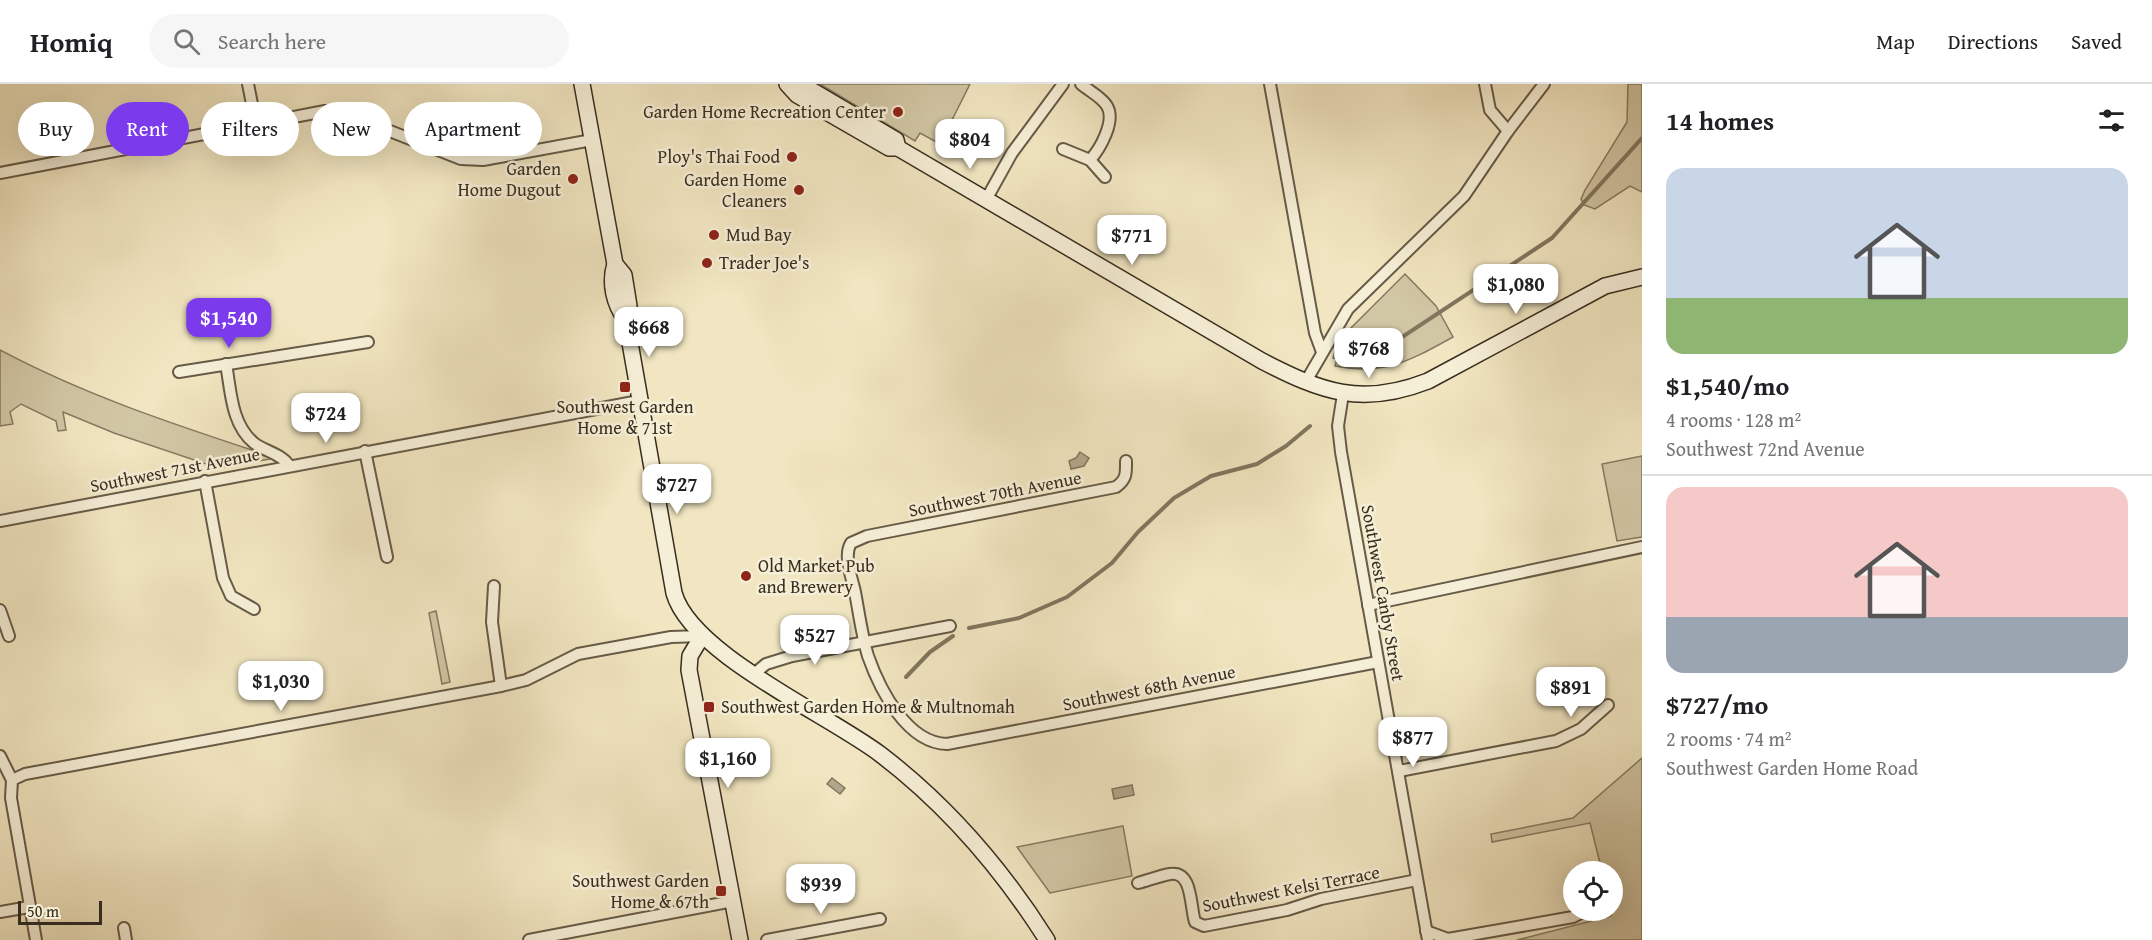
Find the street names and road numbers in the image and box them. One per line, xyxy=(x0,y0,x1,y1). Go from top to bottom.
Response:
street label: Southwest 71st Avenue xyxy=(88,440,262,499)
street label: Southwest 70th Avenue xyxy=(906,464,1084,524)
street label: Southwest Canby Street xyxy=(1355,503,1412,684)
street label: Southwest 68th Avenue xyxy=(1060,658,1238,718)
street label: Southwest Kelsi Terrace xyxy=(1200,858,1382,919)

